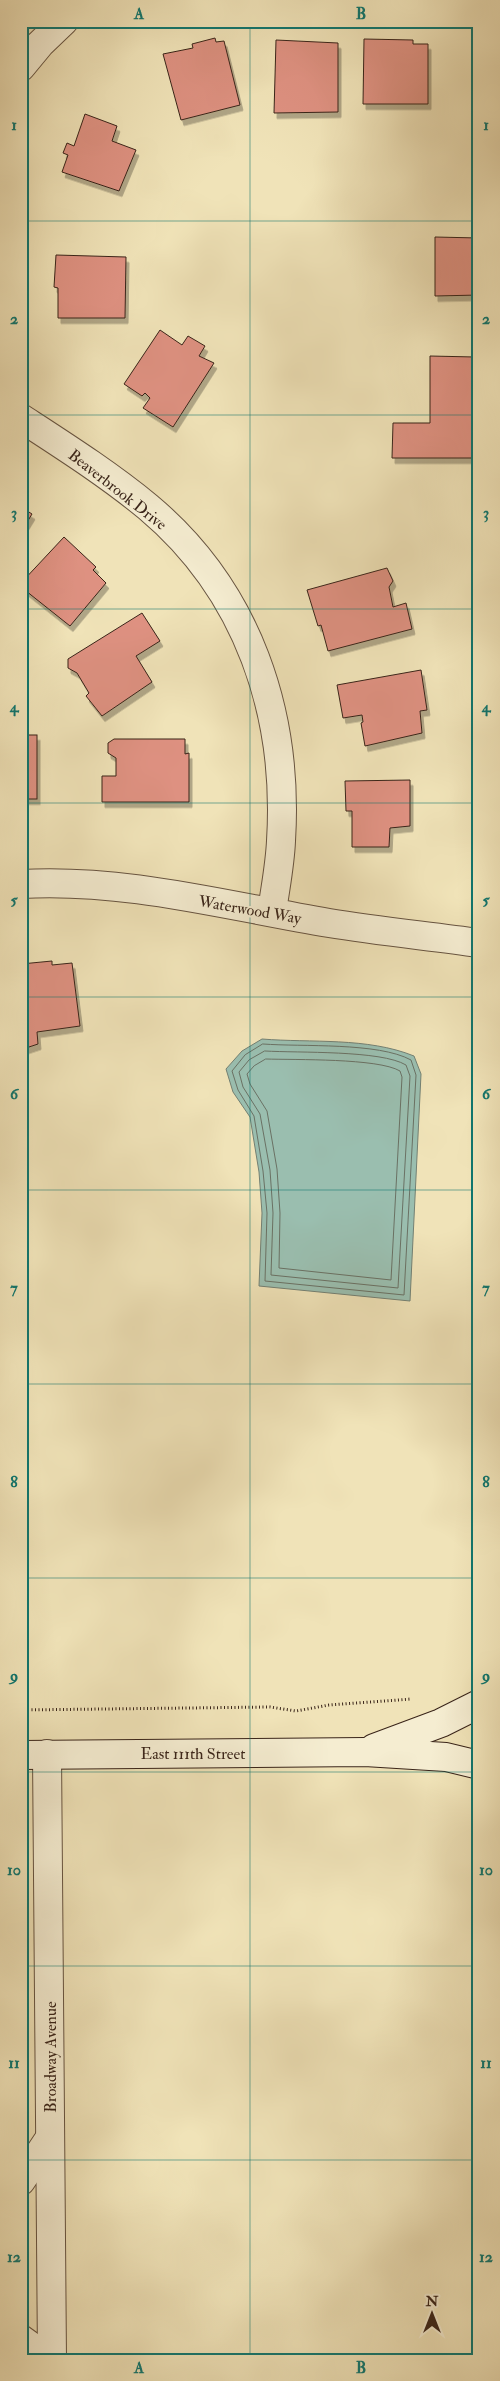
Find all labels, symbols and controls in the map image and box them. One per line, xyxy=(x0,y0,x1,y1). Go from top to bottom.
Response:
text: A xyxy=(133,4,145,24)
text: B xyxy=(356,4,366,24)
text: 1 xyxy=(11,115,17,135)
text: 1 xyxy=(483,115,489,135)
text: 2 xyxy=(10,309,18,329)
text: 2 xyxy=(482,309,490,329)
street label: Beaverbrook Drive xyxy=(64,445,171,535)
text: 3 xyxy=(11,503,17,523)
text: 3 xyxy=(483,503,489,523)
text: 4 xyxy=(9,697,20,717)
text: 4 xyxy=(481,697,492,717)
text: 5 xyxy=(10,890,18,910)
text: 5 xyxy=(482,890,490,910)
street label: Waterwood Way xyxy=(196,891,304,929)
text: 6 xyxy=(10,1084,20,1104)
text: 6 xyxy=(482,1084,492,1104)
text: 7 xyxy=(10,1278,18,1298)
text: 7 xyxy=(482,1278,490,1298)
text: 8 xyxy=(10,1472,18,1492)
text: 8 xyxy=(482,1472,490,1492)
text: 9 xyxy=(8,1666,18,1686)
text: 9 xyxy=(480,1666,490,1686)
street label: East 111th Street xyxy=(141,1744,245,1764)
text: 10 xyxy=(7,1860,21,1880)
text: 10 xyxy=(479,1860,493,1880)
street label: Broadway Avenue xyxy=(41,2001,61,2113)
text: 11 xyxy=(8,2053,20,2073)
text: 11 xyxy=(480,2053,492,2073)
text: 12 xyxy=(7,2247,21,2267)
text: 12 xyxy=(479,2247,493,2267)
north arrow xyxy=(408,2288,458,2338)
text: N xyxy=(425,2293,439,2310)
text: A xyxy=(133,2358,145,2378)
text: B xyxy=(356,2358,366,2378)

